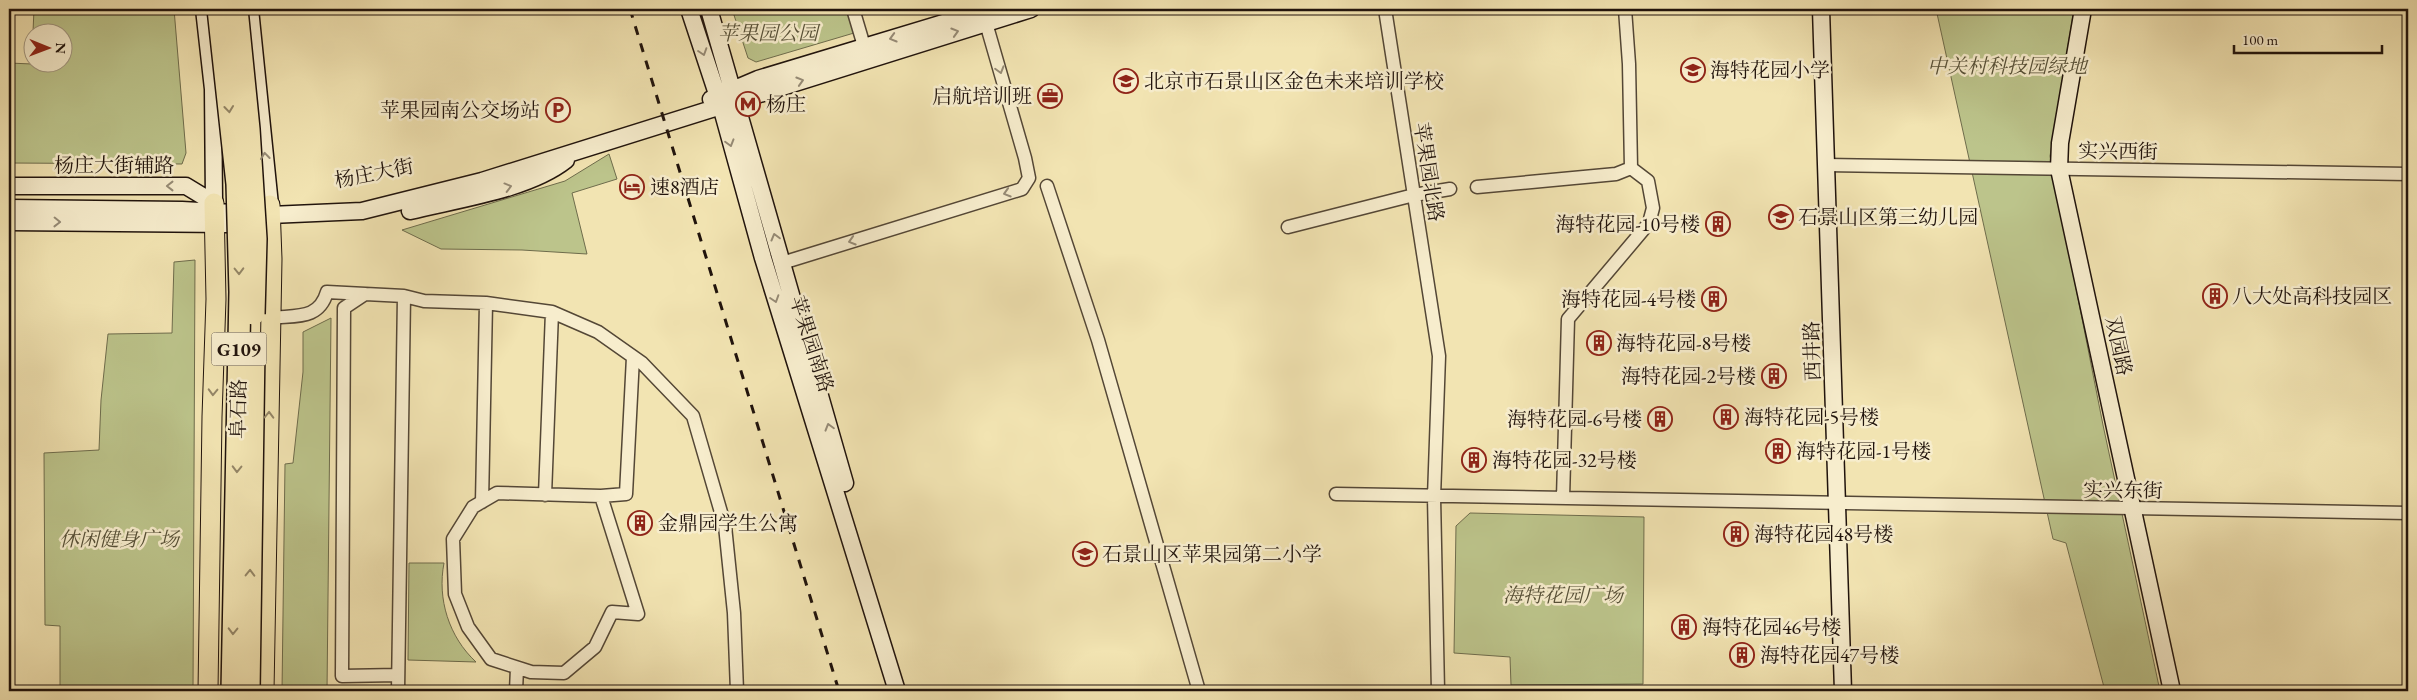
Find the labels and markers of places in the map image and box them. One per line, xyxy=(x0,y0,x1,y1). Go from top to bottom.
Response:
school or university icon: 海特花园小学 xyxy=(1680,57,1706,83)
place label: 海特花园小学 xyxy=(1710,57,1830,83)
school or university icon: 北京市石景山区金色未来培训学校 xyxy=(1113,68,1139,94)
place label: 北京市石景山区金色未来培训学校 xyxy=(1144,68,1444,94)
place label: 启航培训班 xyxy=(932,83,1032,109)
office icon: 启航培训班 xyxy=(1037,83,1063,109)
metro station icon: 杨庄 xyxy=(735,91,761,117)
place label: 杨庄 xyxy=(766,91,806,117)
place label: 苹果园南公交场站 xyxy=(380,97,540,123)
parking icon: 苹果园南公交场站 xyxy=(545,97,571,123)
hotel icon: 速8酒店 xyxy=(619,174,645,200)
place label: 速8酒店 xyxy=(650,174,720,200)
school or university icon: 石景山区第三幼儿园 xyxy=(1768,204,1794,230)
place label: 石景山区第三幼儿园 xyxy=(1798,204,1978,230)
place label: 海特花园-10号楼 xyxy=(1555,211,1700,237)
building icon: 海特花园-10号楼 xyxy=(1705,211,1731,237)
building icon: 八大处高科技园区 xyxy=(2202,283,2228,309)
place label: 八大处高科技园区 xyxy=(2232,283,2392,309)
place label: 海特花园-4号楼 xyxy=(1561,286,1696,312)
building icon: 海特花园-4号楼 xyxy=(1701,286,1727,312)
building icon: 海特花园-8号楼 xyxy=(1586,330,1612,356)
place label: 海特花园-8号楼 xyxy=(1616,330,1751,356)
place label: 海特花园-2号楼 xyxy=(1621,363,1756,389)
building icon: 海特花园-2号楼 xyxy=(1761,363,1787,389)
building icon: 海特花园-5号楼 xyxy=(1713,404,1739,430)
place label: 海特花园-5号楼 xyxy=(1744,404,1879,430)
place label: 海特花园-6号楼 xyxy=(1507,406,1642,432)
building icon: 海特花园-6号楼 xyxy=(1647,406,1673,432)
building icon: 海特花园-1号楼 xyxy=(1765,438,1791,464)
place label: 海特花园-1号楼 xyxy=(1796,438,1931,464)
building icon: 海特花园-32号楼 xyxy=(1461,447,1487,473)
place label: 海特花园-32号楼 xyxy=(1492,447,1637,473)
building icon: 金鼎园学生公寓 xyxy=(627,510,653,536)
place label: 金鼎园学生公寓 xyxy=(658,510,798,536)
building icon: 海特花园48号楼 xyxy=(1723,521,1749,547)
place label: 海特花园48号楼 xyxy=(1754,521,1893,547)
school or university icon: 石景山区苹果园第二小学 xyxy=(1072,541,1098,567)
place label: 石景山区苹果园第二小学 xyxy=(1102,541,1322,567)
building icon: 海特花园46号楼 xyxy=(1671,614,1697,640)
place label: 海特花园46号楼 xyxy=(1702,614,1841,640)
building icon: 海特花园47号楼 xyxy=(1729,642,1755,668)
place label: 海特花园47号楼 xyxy=(1760,642,1899,668)

